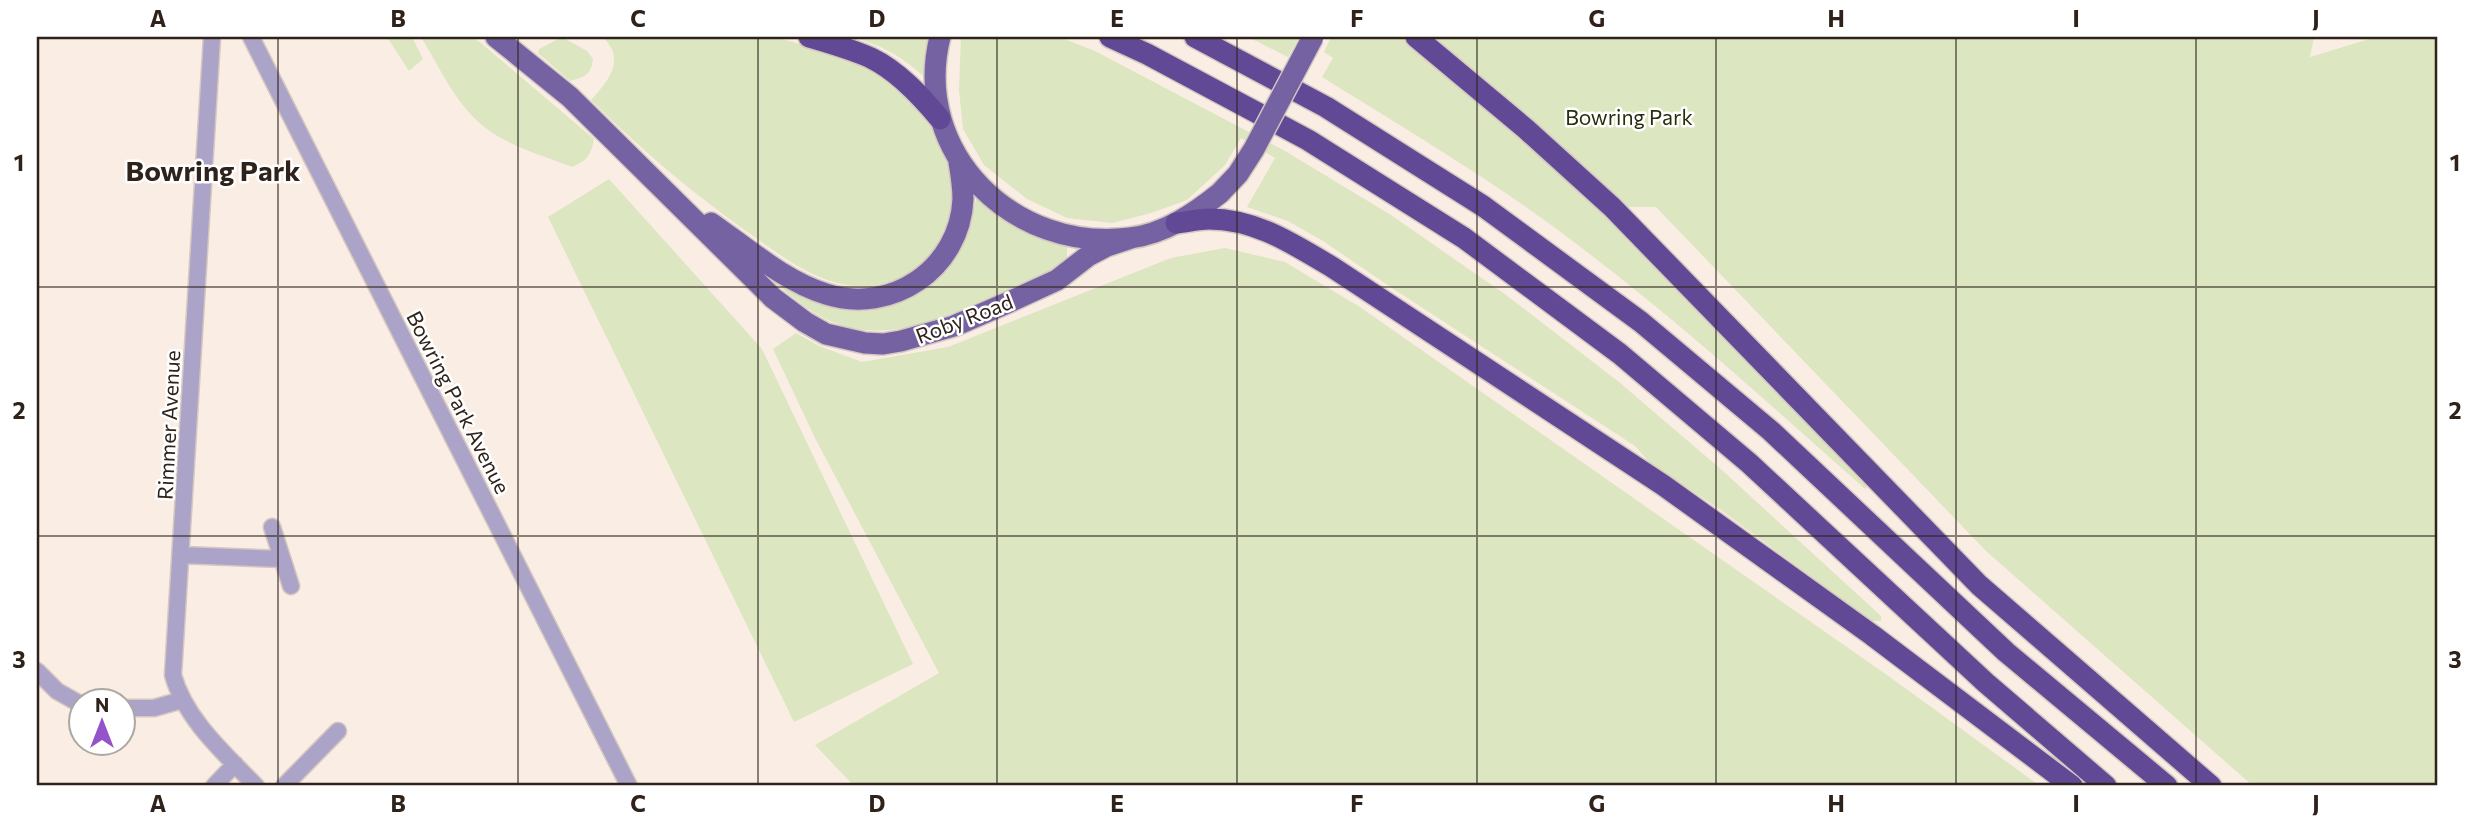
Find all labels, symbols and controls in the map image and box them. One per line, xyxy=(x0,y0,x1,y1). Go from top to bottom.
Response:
text: A xyxy=(150,4,167,32)
text: B xyxy=(390,4,406,32)
text: C xyxy=(630,4,646,32)
text: D xyxy=(869,4,886,32)
text: E xyxy=(1110,4,1124,32)
text: F xyxy=(1350,4,1364,32)
text: G xyxy=(1589,4,1605,32)
text: H xyxy=(1827,4,1845,32)
text: I xyxy=(2072,4,2080,32)
text: J xyxy=(2312,4,2320,32)
park label: Bowring Park xyxy=(1565,104,1693,129)
text: 1 xyxy=(14,148,24,176)
text: 1 xyxy=(2450,148,2460,176)
district label: Bowring Park xyxy=(126,153,300,187)
street label: Roby Road xyxy=(912,288,1016,348)
street label: Bowring Park Avenue xyxy=(402,306,516,498)
street label: Rimmer Avenue xyxy=(152,350,184,500)
text: 2 xyxy=(12,396,26,424)
text: 2 xyxy=(2448,396,2462,424)
text: 3 xyxy=(12,645,26,673)
text: 3 xyxy=(2448,645,2462,673)
north arrow xyxy=(66,686,136,756)
text: N xyxy=(95,693,109,716)
text: A xyxy=(150,789,167,817)
text: B xyxy=(390,789,406,817)
text: C xyxy=(630,789,646,817)
text: D xyxy=(869,789,886,817)
text: E xyxy=(1110,789,1124,817)
text: F xyxy=(1350,789,1364,817)
text: G xyxy=(1589,789,1605,817)
text: H xyxy=(1827,789,1845,817)
text: I xyxy=(2072,789,2080,817)
text: J xyxy=(2312,789,2320,817)

